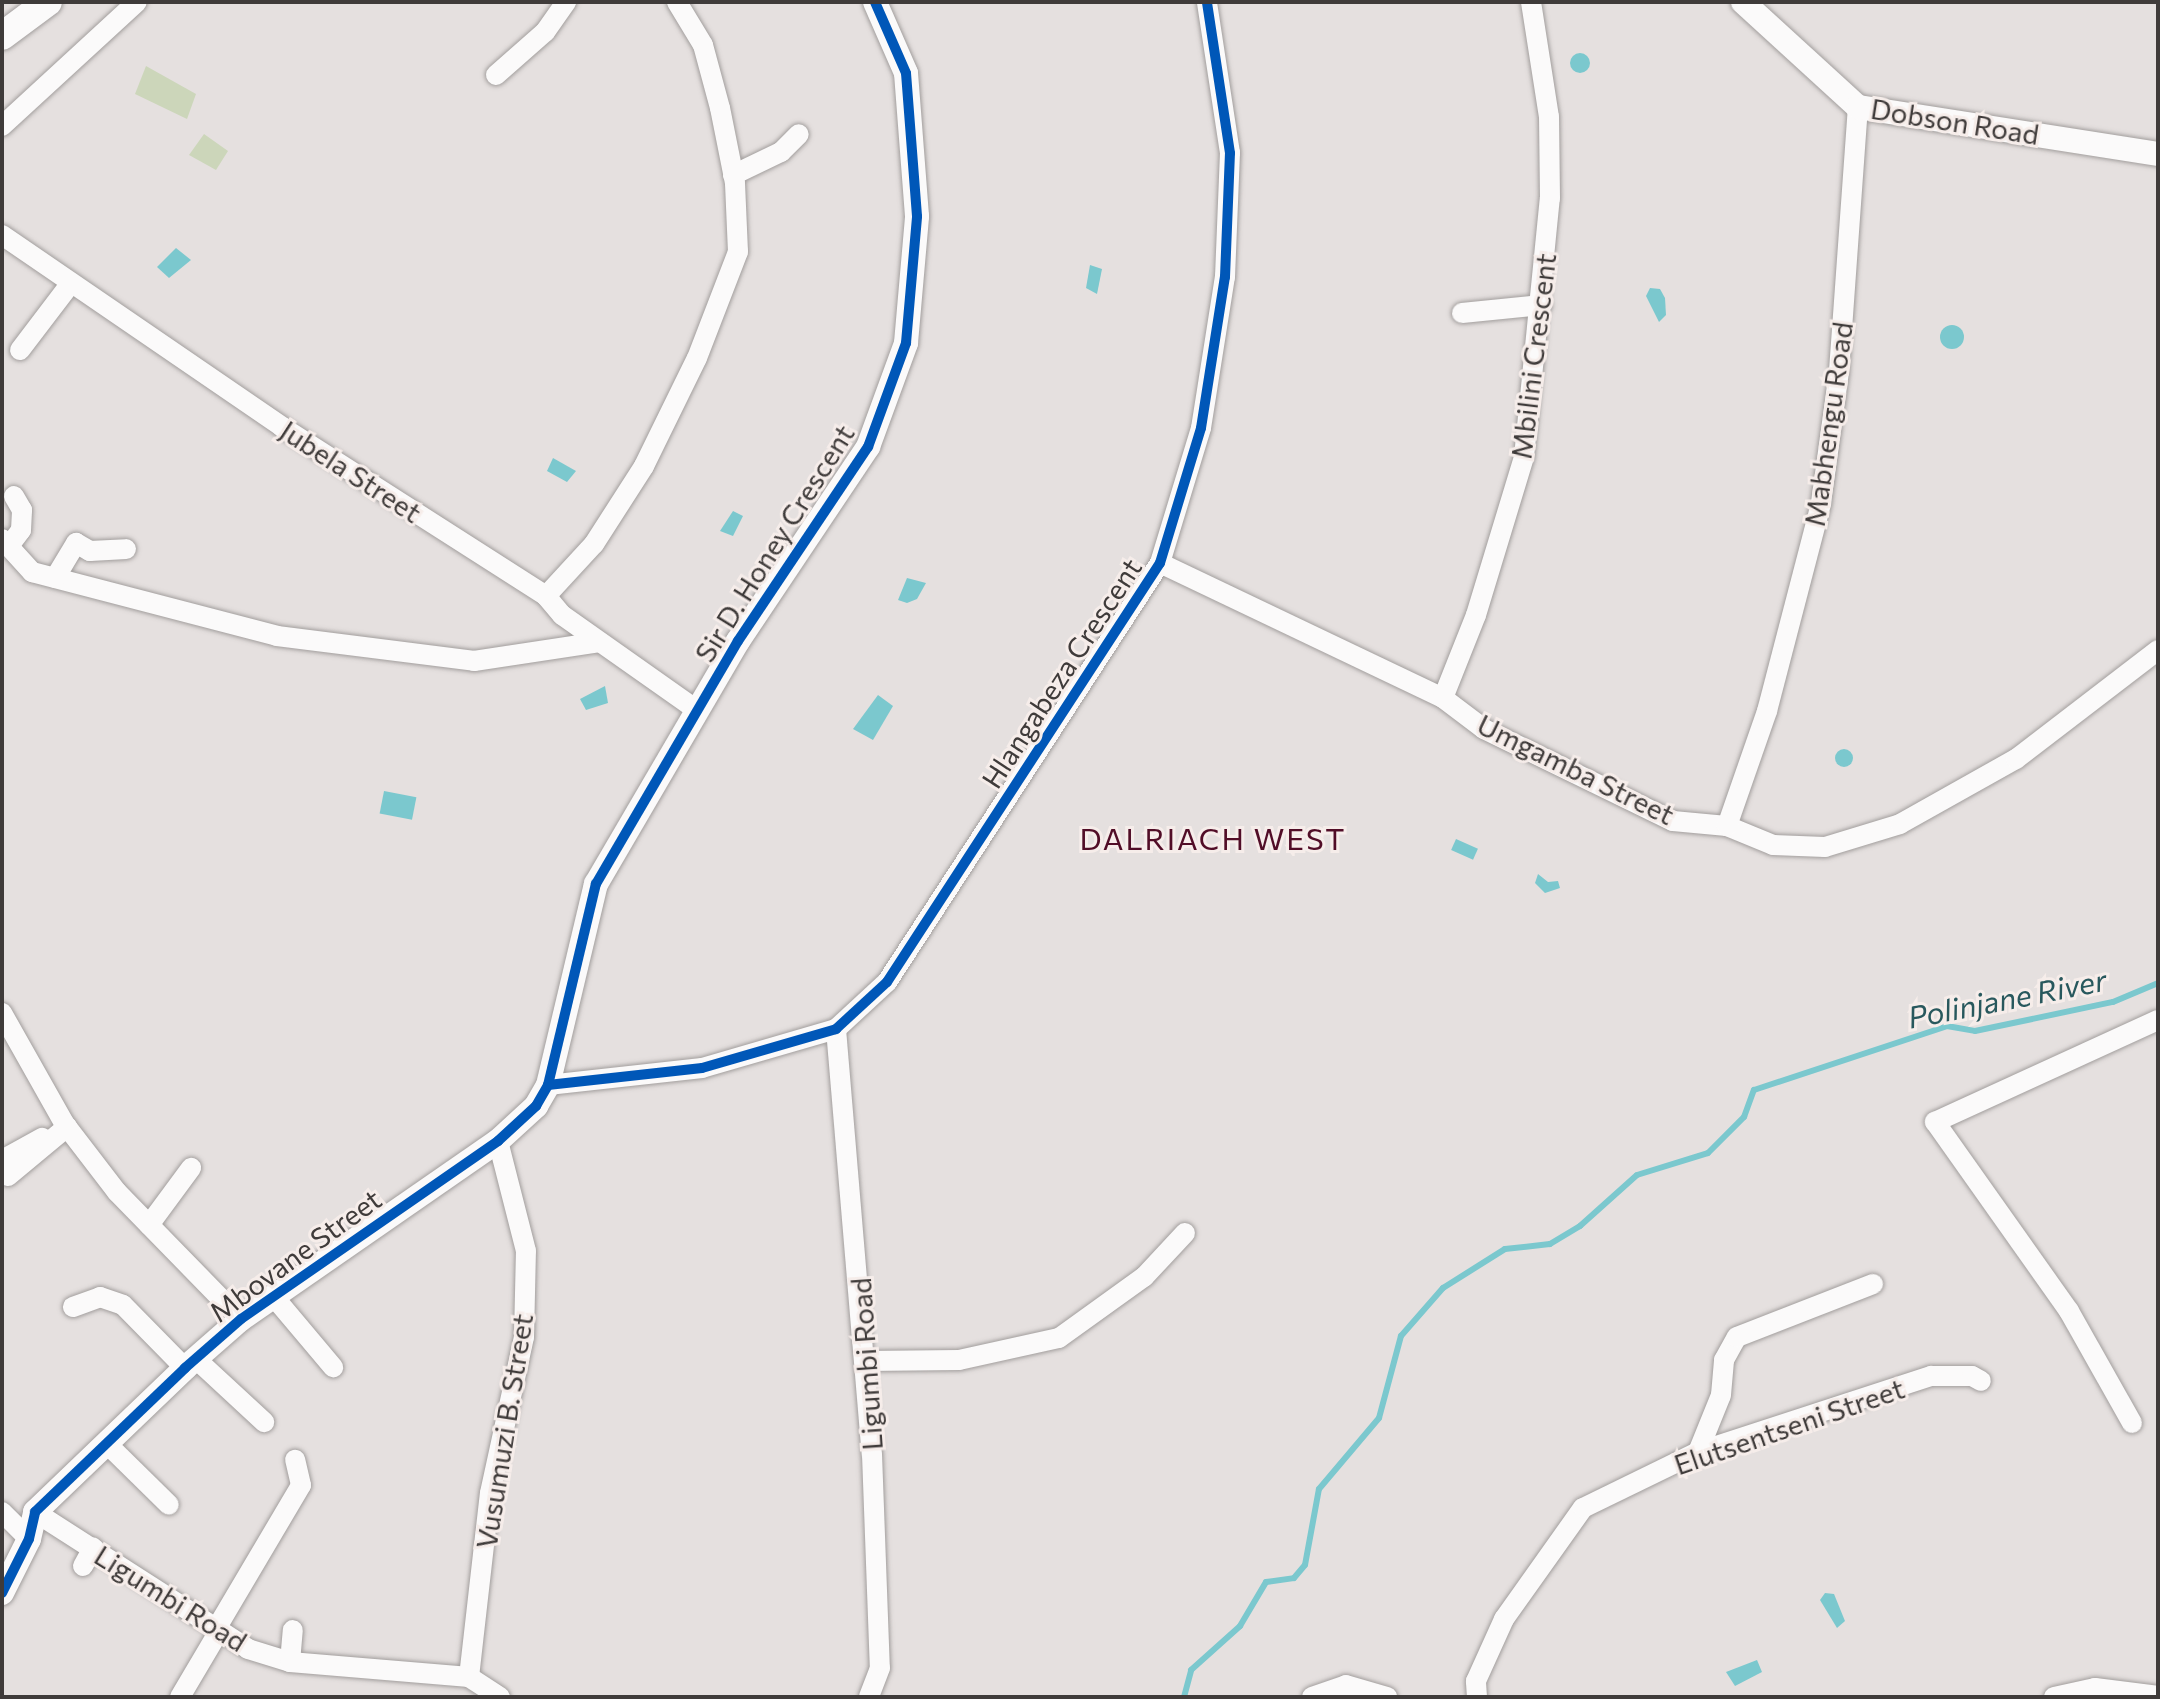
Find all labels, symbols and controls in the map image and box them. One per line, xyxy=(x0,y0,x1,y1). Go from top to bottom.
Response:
street label: Dobson Road xyxy=(1868,91,2042,151)
street label: Mbilini Crescent xyxy=(1504,251,1562,461)
street label: Mabhengu Road xyxy=(1797,320,1859,528)
street label: Jubela Street xyxy=(274,413,428,529)
street label: Sir D. Honey Crescent xyxy=(687,418,861,668)
street label: Hlangabeza Crescent xyxy=(974,552,1148,794)
street label: Umgamba Street xyxy=(1472,707,1680,831)
district label: DALRIACH WEST xyxy=(1080,820,1346,856)
water label: Polinjane River xyxy=(1905,961,2109,1035)
street label: Mbovane Street xyxy=(203,1182,387,1328)
street label: Ligumbi Road xyxy=(843,1277,889,1451)
street label: Vusumuzi B. Street xyxy=(469,1311,539,1551)
street label: Elutsentseni Street xyxy=(1670,1371,1908,1481)
street label: Ligumbi Road xyxy=(89,1538,253,1658)

